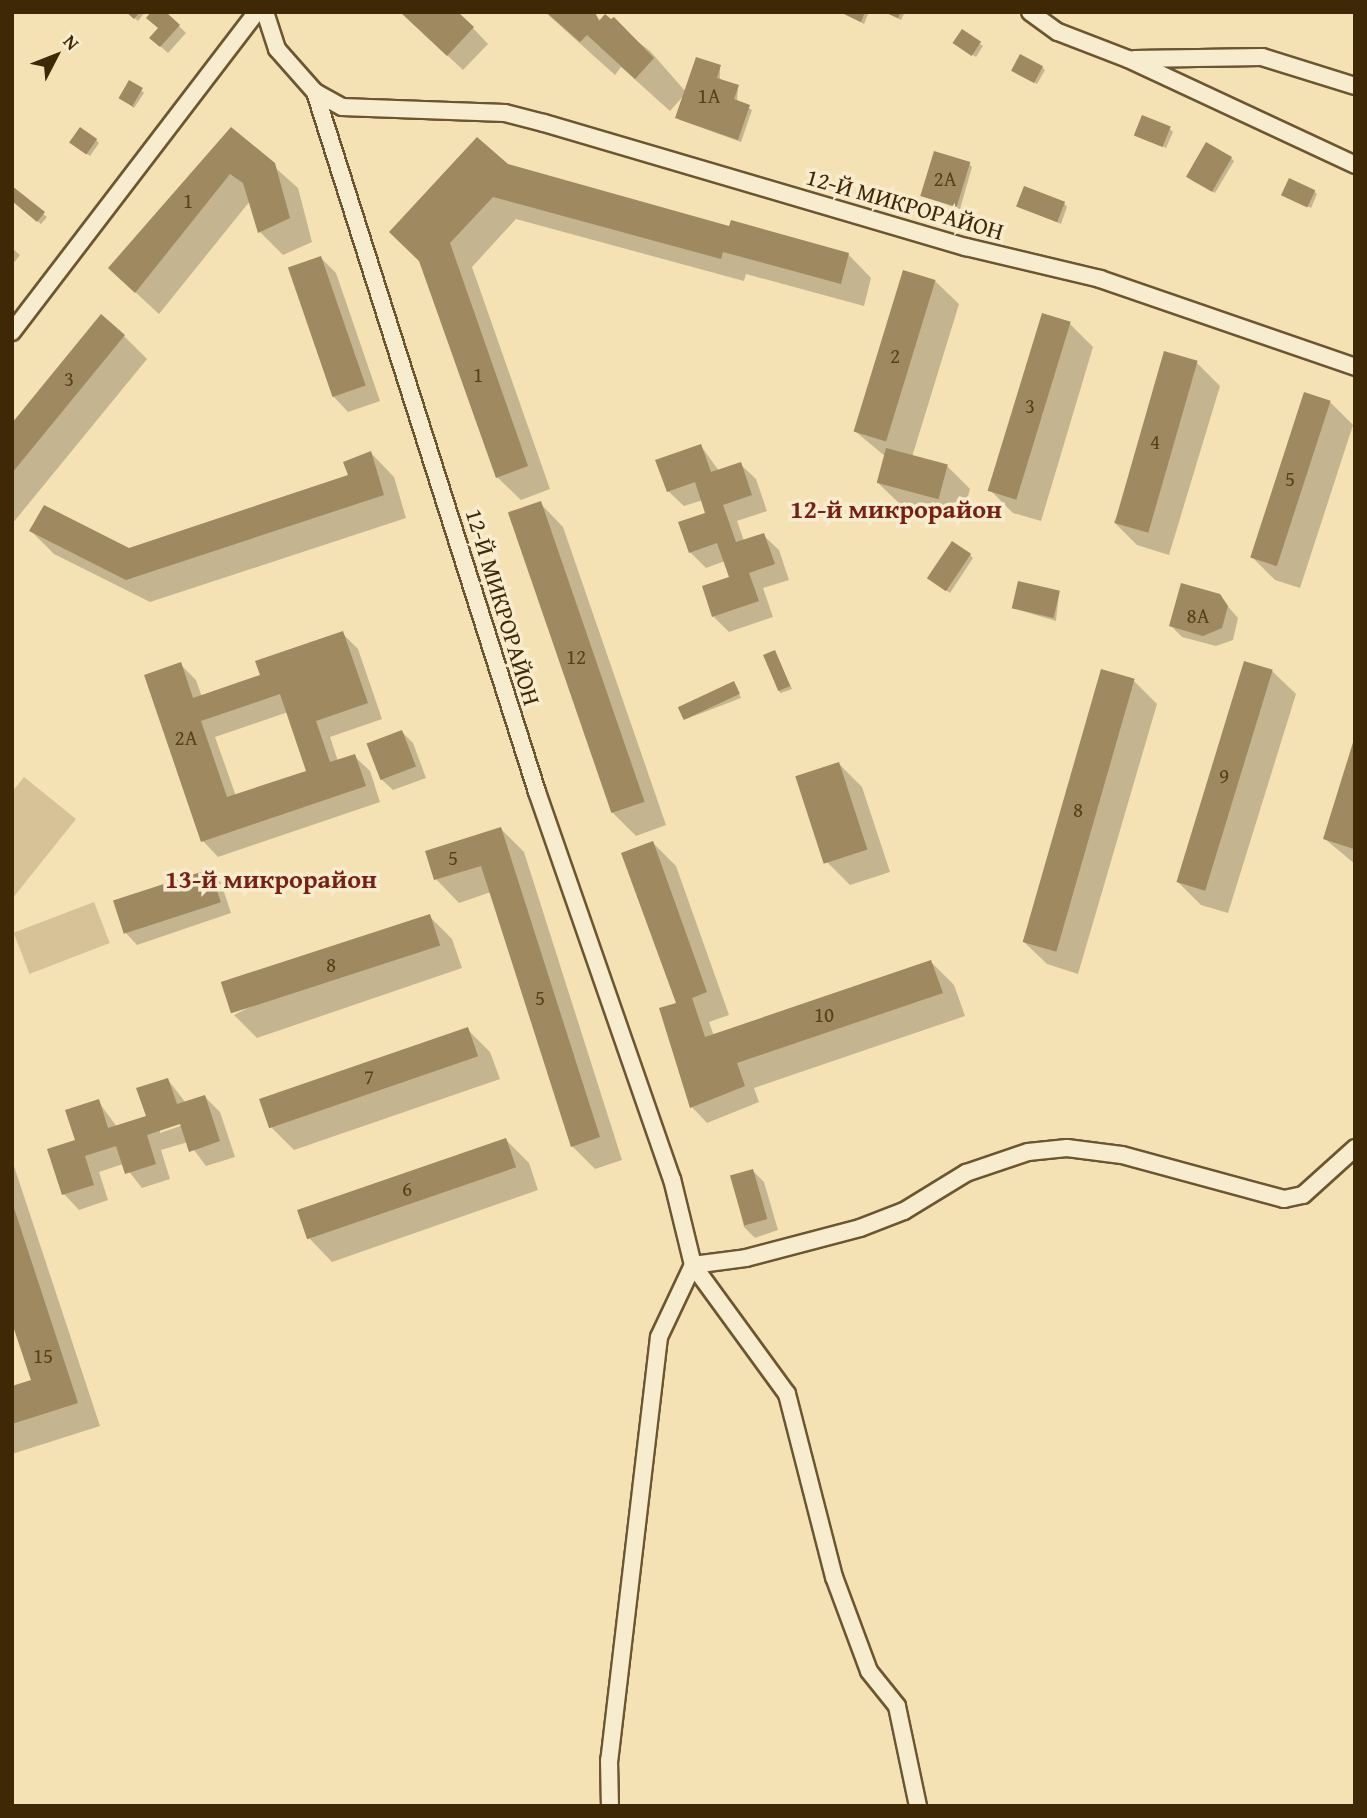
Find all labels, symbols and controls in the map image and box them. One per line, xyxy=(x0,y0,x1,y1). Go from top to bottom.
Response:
north arrow xyxy=(21,21,91,91)
text: N xyxy=(57,28,86,56)
house number: 1А xyxy=(698,83,720,109)
street label: 12-Й МИКРОРАЙОН xyxy=(803,162,1007,246)
house number: 2А xyxy=(934,166,956,192)
house number: 1 xyxy=(183,188,193,214)
house number: 2 xyxy=(890,343,900,369)
house number: 1 xyxy=(473,362,483,388)
house number: 3 xyxy=(64,366,74,392)
house number: 3 xyxy=(1025,393,1035,419)
house number: 4 xyxy=(1150,429,1160,455)
house number: 5 xyxy=(1285,466,1295,492)
district label: 12-й микрорайон xyxy=(790,493,1002,525)
street label: 12-Й МИКРОРАЙОН xyxy=(459,505,547,709)
house number: 8А xyxy=(1187,603,1209,629)
house number: 12 xyxy=(566,644,586,670)
house number: 2А xyxy=(175,725,197,751)
house number: 9 xyxy=(1219,763,1229,789)
house number: 8 xyxy=(1073,797,1083,823)
house number: 5 xyxy=(448,845,458,871)
district label: 13-й микрорайон xyxy=(165,863,377,895)
house number: 8 xyxy=(326,952,336,978)
house number: 5 xyxy=(535,985,545,1011)
house number: 10 xyxy=(814,1002,834,1028)
house number: 7 xyxy=(364,1064,374,1090)
house number: 6 xyxy=(402,1176,412,1202)
house number: 15 xyxy=(33,1343,53,1369)

